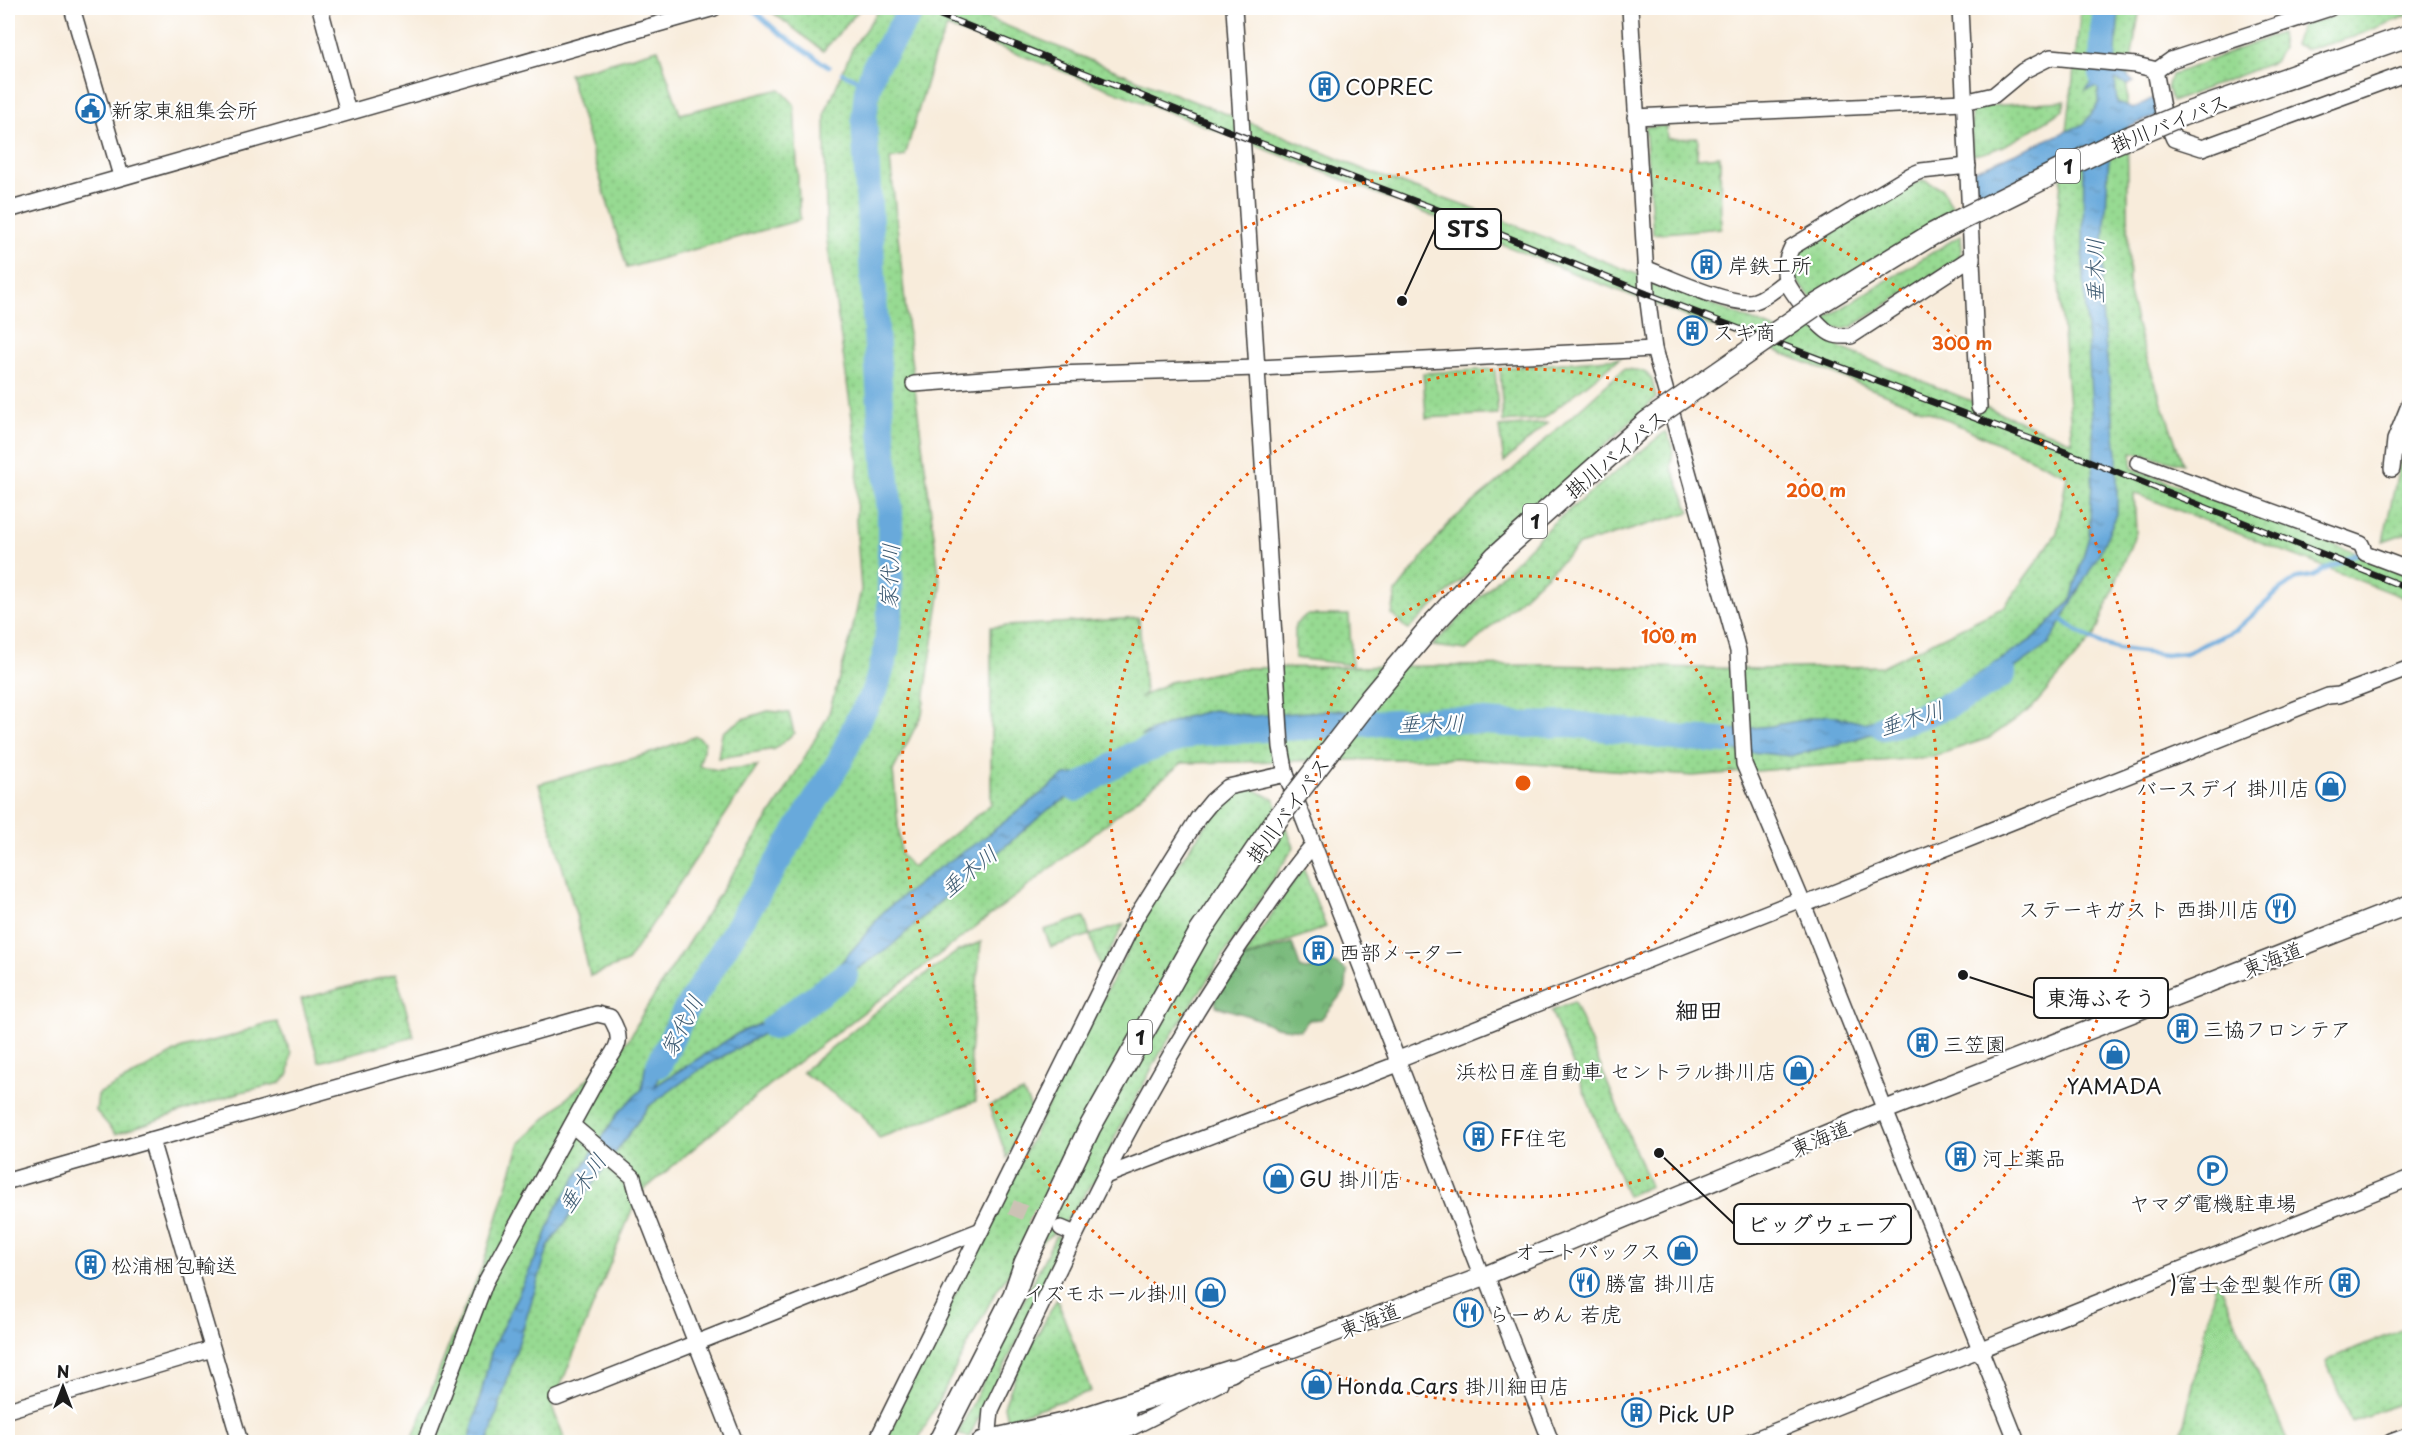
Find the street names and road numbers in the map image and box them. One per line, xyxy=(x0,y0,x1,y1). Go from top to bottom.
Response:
street label: 掛川バイパス xyxy=(2105,84,2233,160)
road number: 1 xyxy=(2056,149,2080,183)
street label: 掛川バイパス xyxy=(1557,400,1673,506)
road number: 1 xyxy=(1523,504,1547,538)
street label: 掛川バイパス xyxy=(1237,749,1337,869)
street label: 東海道 xyxy=(2237,932,2307,984)
road number: 1 xyxy=(1128,1020,1152,1054)
street label: 東海道 xyxy=(1785,1110,1855,1164)
street label: 東海道 xyxy=(1334,1293,1404,1345)

